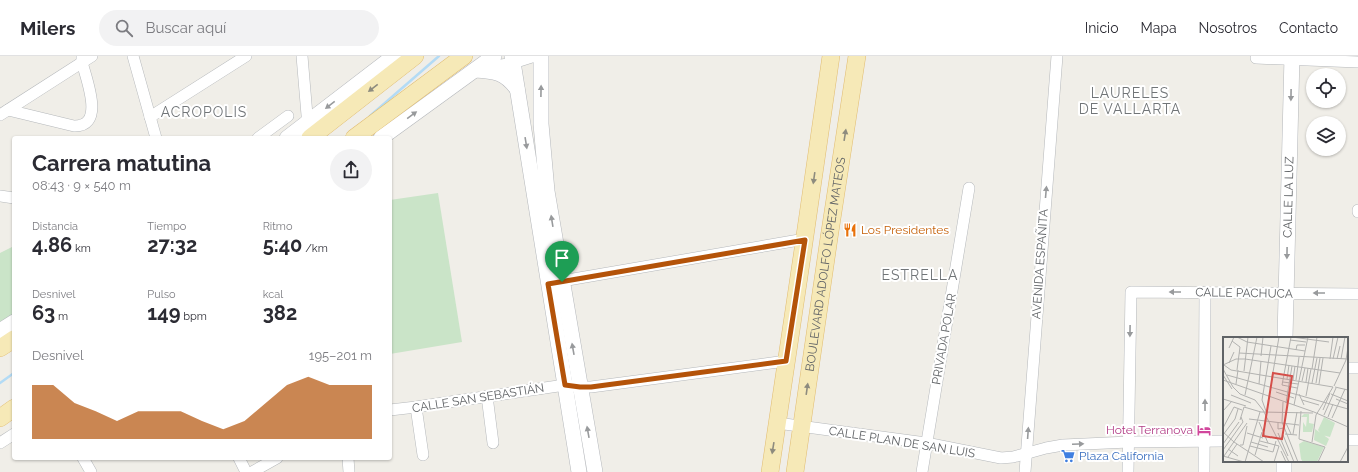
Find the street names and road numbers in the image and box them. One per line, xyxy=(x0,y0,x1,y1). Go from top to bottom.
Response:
street label: BOULEVARD ADOLFO LÓPEZ MATEOS xyxy=(803,156,848,372)
street label: CALLE LA LUZ xyxy=(1280,156,1297,238)
street label: AVENIDA ESPAÑITA xyxy=(1029,208,1051,320)
street label: CALLE PACHUCA xyxy=(1195,285,1293,301)
street label: PRIVADA POLAR xyxy=(929,292,959,386)
street label: CALLE SAN SEBASTIÁN xyxy=(411,381,545,415)
street label: CALLE PLAN DE SAN LUIS xyxy=(828,424,976,460)

